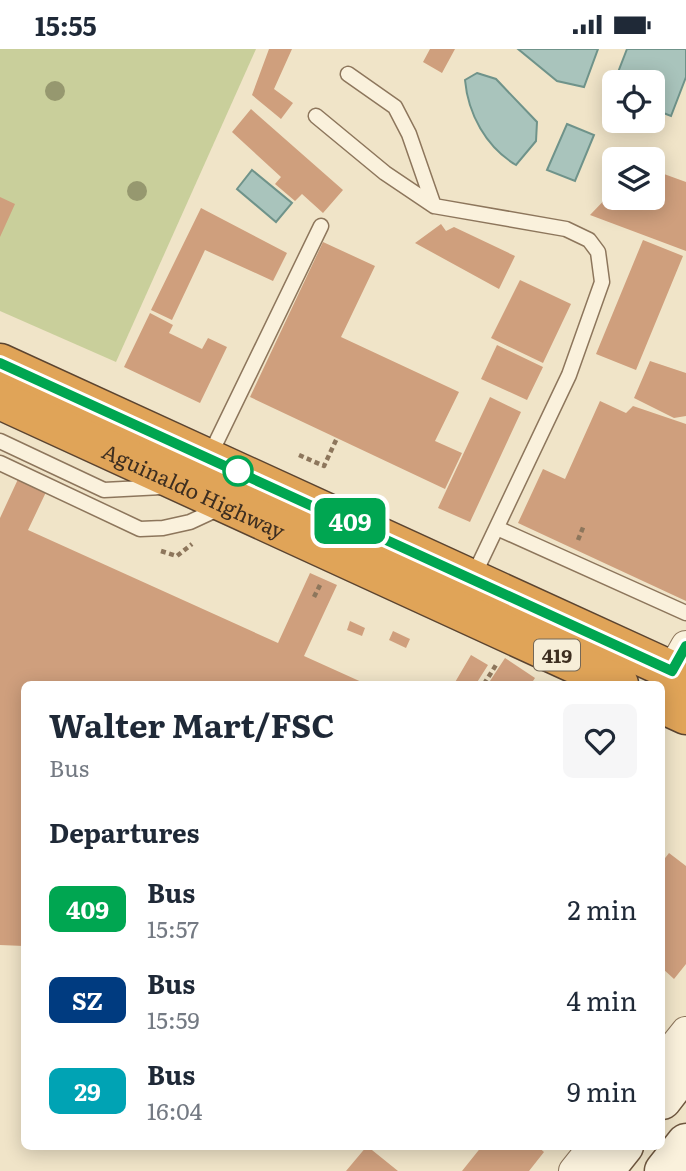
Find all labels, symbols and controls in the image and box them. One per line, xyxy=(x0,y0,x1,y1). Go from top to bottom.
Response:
text: 15:55 xyxy=(35,5,97,44)
map controls xyxy=(602,70,665,210)
button: locate xyxy=(602,70,665,133)
button: layers xyxy=(602,147,665,210)
street label: Aguinaldo Highway xyxy=(98,434,292,545)
unlabelled marker xyxy=(223,456,253,486)
line badge: 409 xyxy=(310,498,390,544)
text: 409 xyxy=(328,503,372,538)
road number: 419 xyxy=(534,639,580,671)
text: Walter Mart/FSC xyxy=(49,699,335,748)
button: heart xyxy=(563,704,637,778)
text: Bus xyxy=(49,750,89,784)
text: Departures xyxy=(49,812,200,851)
text: Bus xyxy=(147,872,195,911)
text: 2 min xyxy=(568,889,637,928)
text: 409 xyxy=(66,891,109,926)
text: 15:57 xyxy=(147,911,199,945)
text: Bus xyxy=(147,963,195,1002)
text: 4 min xyxy=(566,980,637,1019)
text: SZ xyxy=(72,982,103,1017)
text: 15:59 xyxy=(147,1002,199,1036)
text: Bus xyxy=(147,1054,195,1093)
text: 9 min xyxy=(567,1071,637,1110)
text: 29 xyxy=(74,1073,101,1108)
text: 16:04 xyxy=(147,1093,202,1127)

